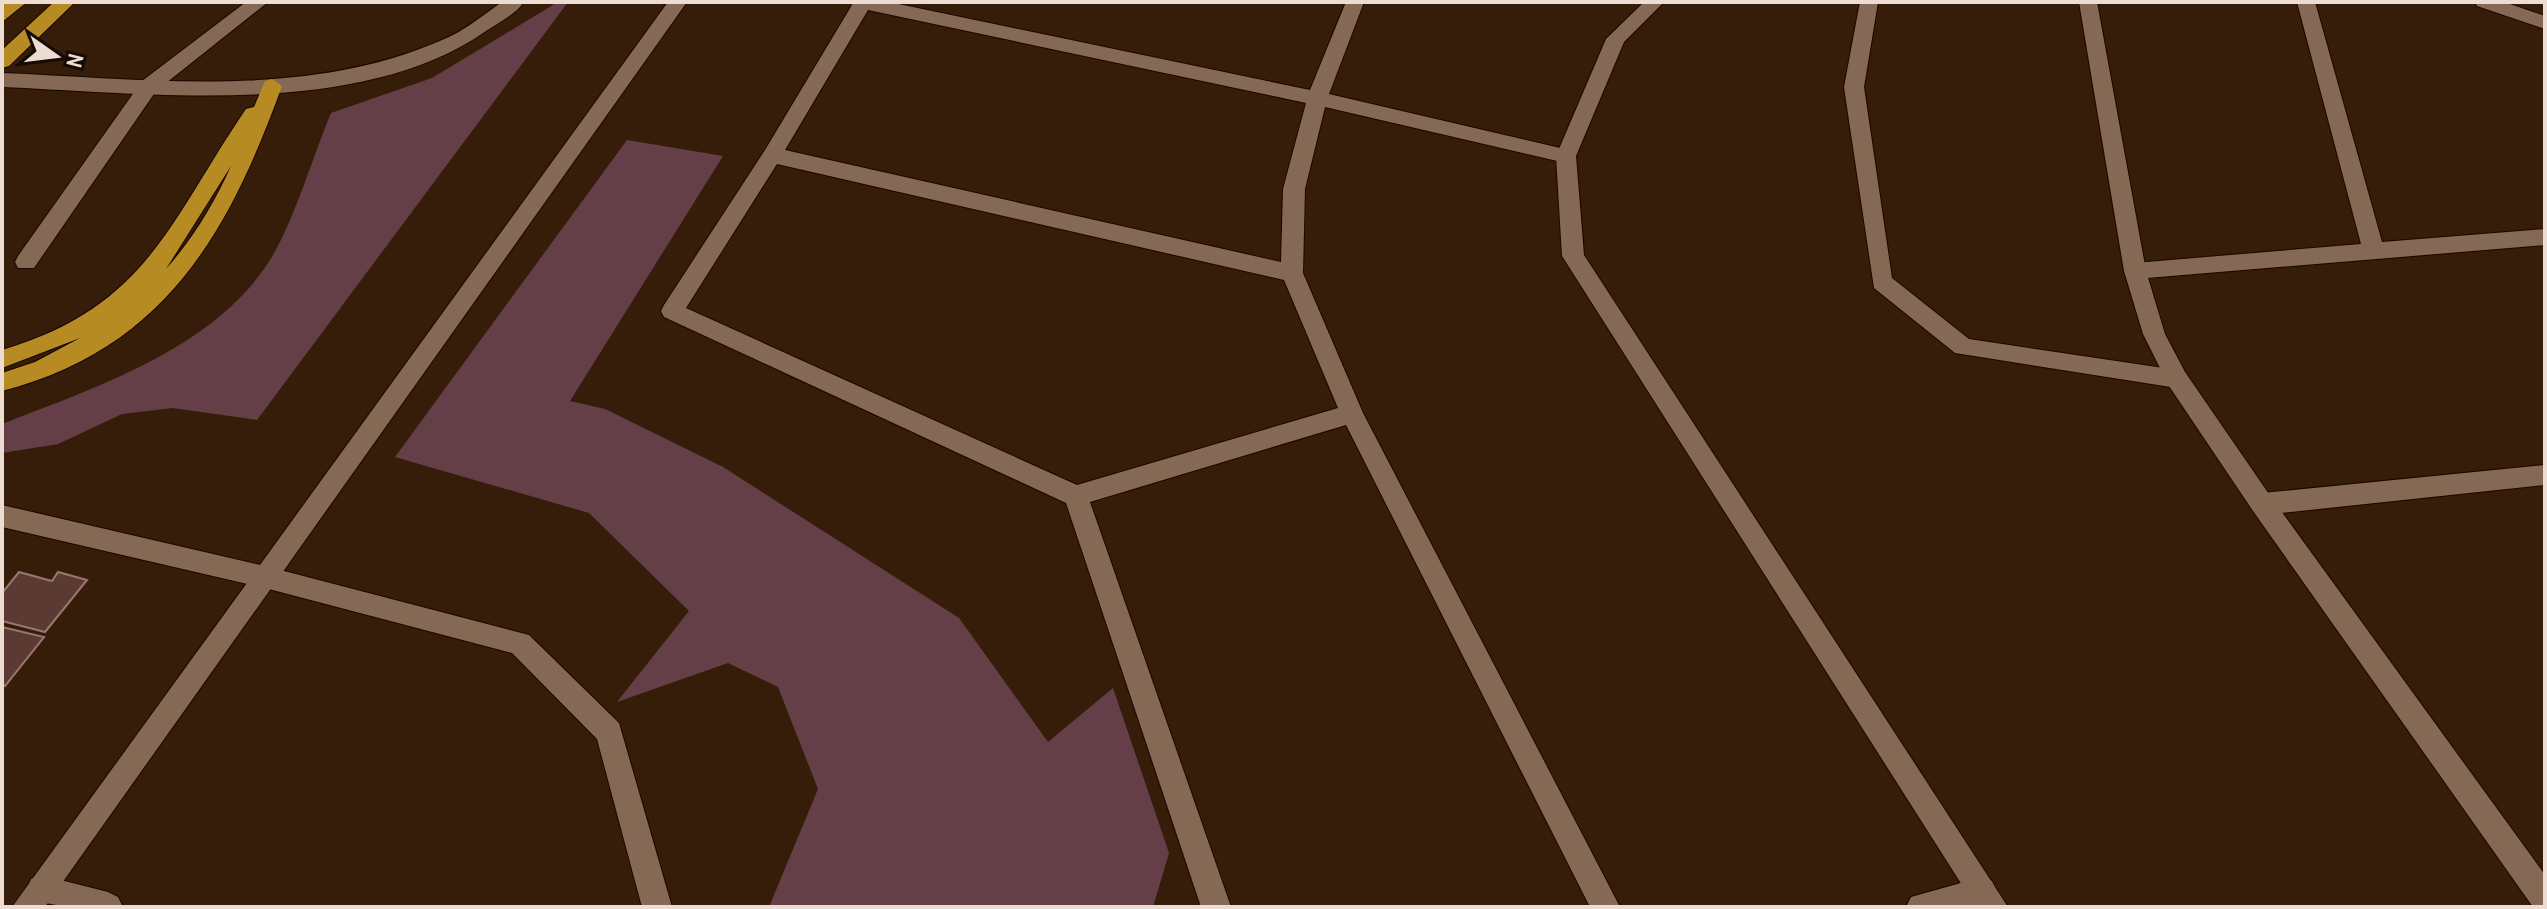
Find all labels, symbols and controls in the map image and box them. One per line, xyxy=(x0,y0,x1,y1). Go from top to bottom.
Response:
north arrow xyxy=(16,16,96,96)
text: N xyxy=(59,51,92,71)

